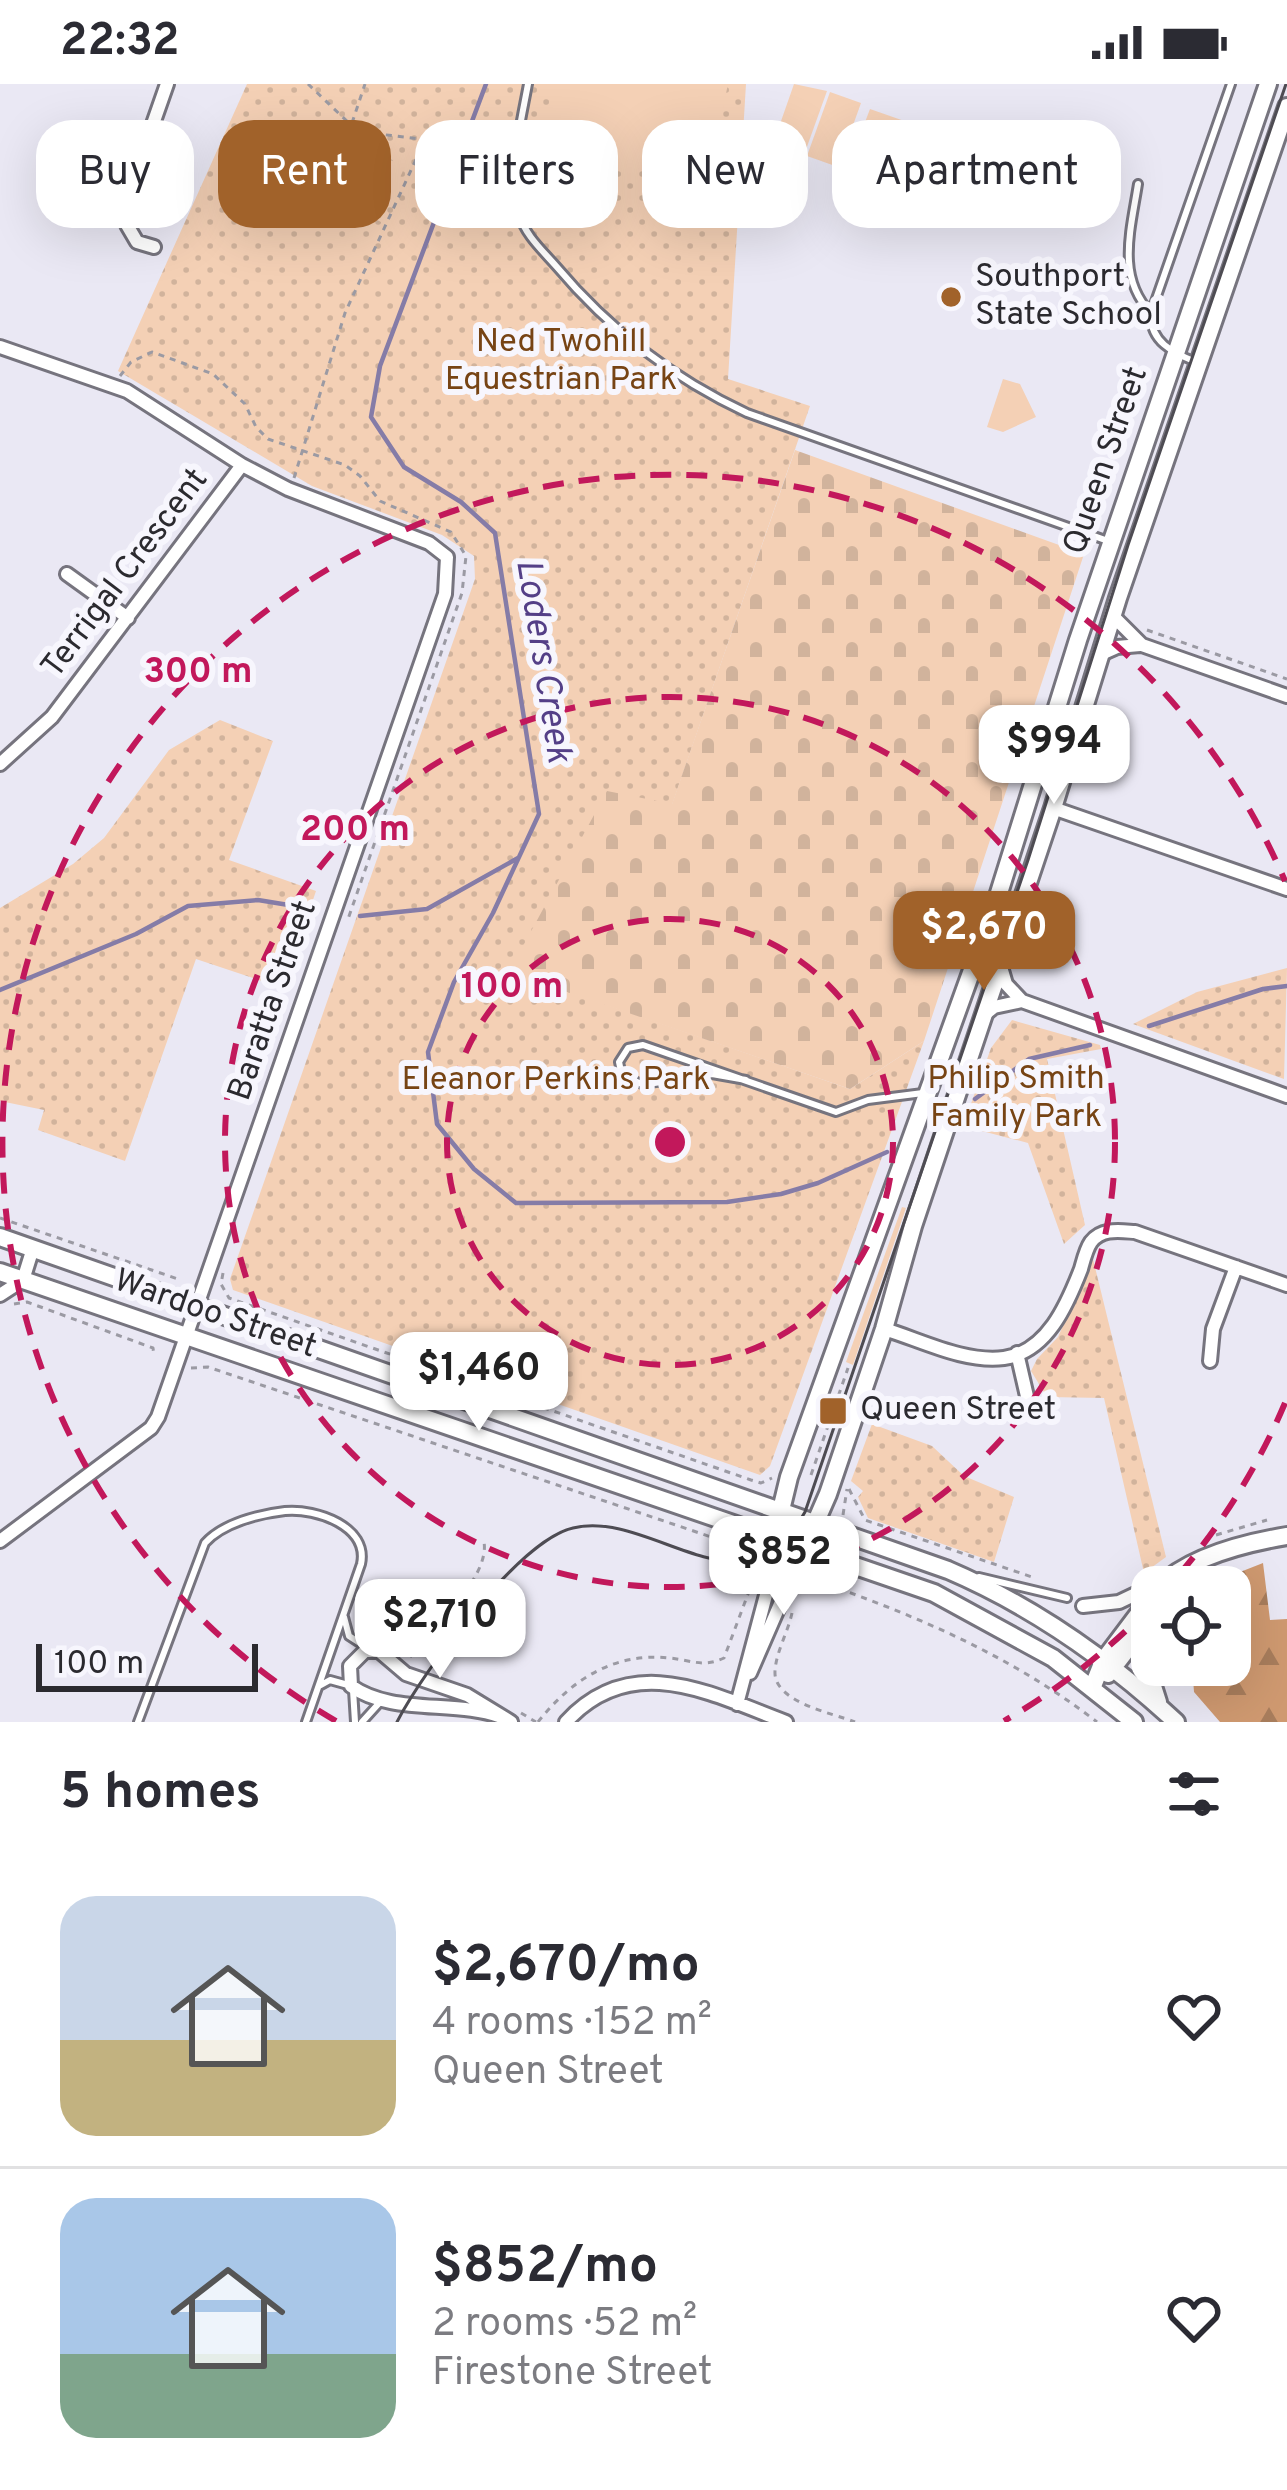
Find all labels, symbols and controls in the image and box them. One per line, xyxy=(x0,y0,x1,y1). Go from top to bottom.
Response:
text: 22:32 xyxy=(60,14,180,71)
chip: Buy xyxy=(36,120,194,228)
chip: Rent xyxy=(218,120,391,228)
chip: Filters xyxy=(415,120,618,228)
chip: New xyxy=(642,120,808,228)
chip: Apartment xyxy=(832,120,1121,228)
place label: Southport State School xyxy=(975,257,1162,337)
marker: Southport State School xyxy=(938,284,964,310)
park label: Ned Twohill Equestrian Park xyxy=(445,322,677,402)
street label: Queen Street xyxy=(1055,361,1159,561)
street label: Terrigal Crescent xyxy=(33,461,219,687)
water label: Loders Creek xyxy=(503,556,581,767)
text: 300 m xyxy=(143,650,253,696)
pin: $994 xyxy=(983,705,1125,807)
text: $994 xyxy=(1006,719,1102,768)
text: 200 m xyxy=(300,808,410,854)
pin: $2,670 xyxy=(886,891,1082,993)
street label: Baratta Street xyxy=(220,895,328,1107)
text: $2,670 xyxy=(920,905,1048,954)
text: 100 m xyxy=(461,965,563,1011)
park label: Philip Smith Family Park xyxy=(927,1059,1105,1139)
park label: Eleanor Perkins Park xyxy=(401,1060,711,1102)
centre of rings xyxy=(649,1121,691,1163)
street label: Wardoo Street xyxy=(108,1261,322,1369)
pin: $1,460 xyxy=(381,1332,577,1434)
text: $1,460 xyxy=(417,1346,541,1395)
place label: Queen Street xyxy=(860,1390,1056,1432)
marker: Queen Street xyxy=(817,1395,849,1427)
pin: $852 xyxy=(713,1516,855,1618)
text: $852 xyxy=(736,1530,832,1579)
map controls xyxy=(1131,1566,1251,1686)
button: locate xyxy=(1131,1566,1251,1686)
pin: $2,710 xyxy=(342,1579,538,1681)
text: $2,710 xyxy=(382,1593,498,1642)
scale bar xyxy=(36,1638,258,1691)
text: 100 m xyxy=(54,1644,144,1686)
icon: filters xyxy=(1161,1761,1227,1827)
text: 5 homes xyxy=(60,1762,261,1827)
text: $2,670/mo xyxy=(432,1935,700,2000)
icon: home xyxy=(156,1944,300,2088)
icon: heart xyxy=(1161,1983,1227,2049)
text: 4 rooms · 152 m² xyxy=(432,2000,712,2049)
text: Queen Street xyxy=(432,2049,664,2098)
text: $852/mo xyxy=(432,2236,658,2301)
icon: home xyxy=(156,2246,300,2390)
icon: heart xyxy=(1161,2285,1227,2351)
text: 2 rooms · 52 m² xyxy=(432,2301,697,2350)
text: Firestone Street xyxy=(432,2350,713,2399)

